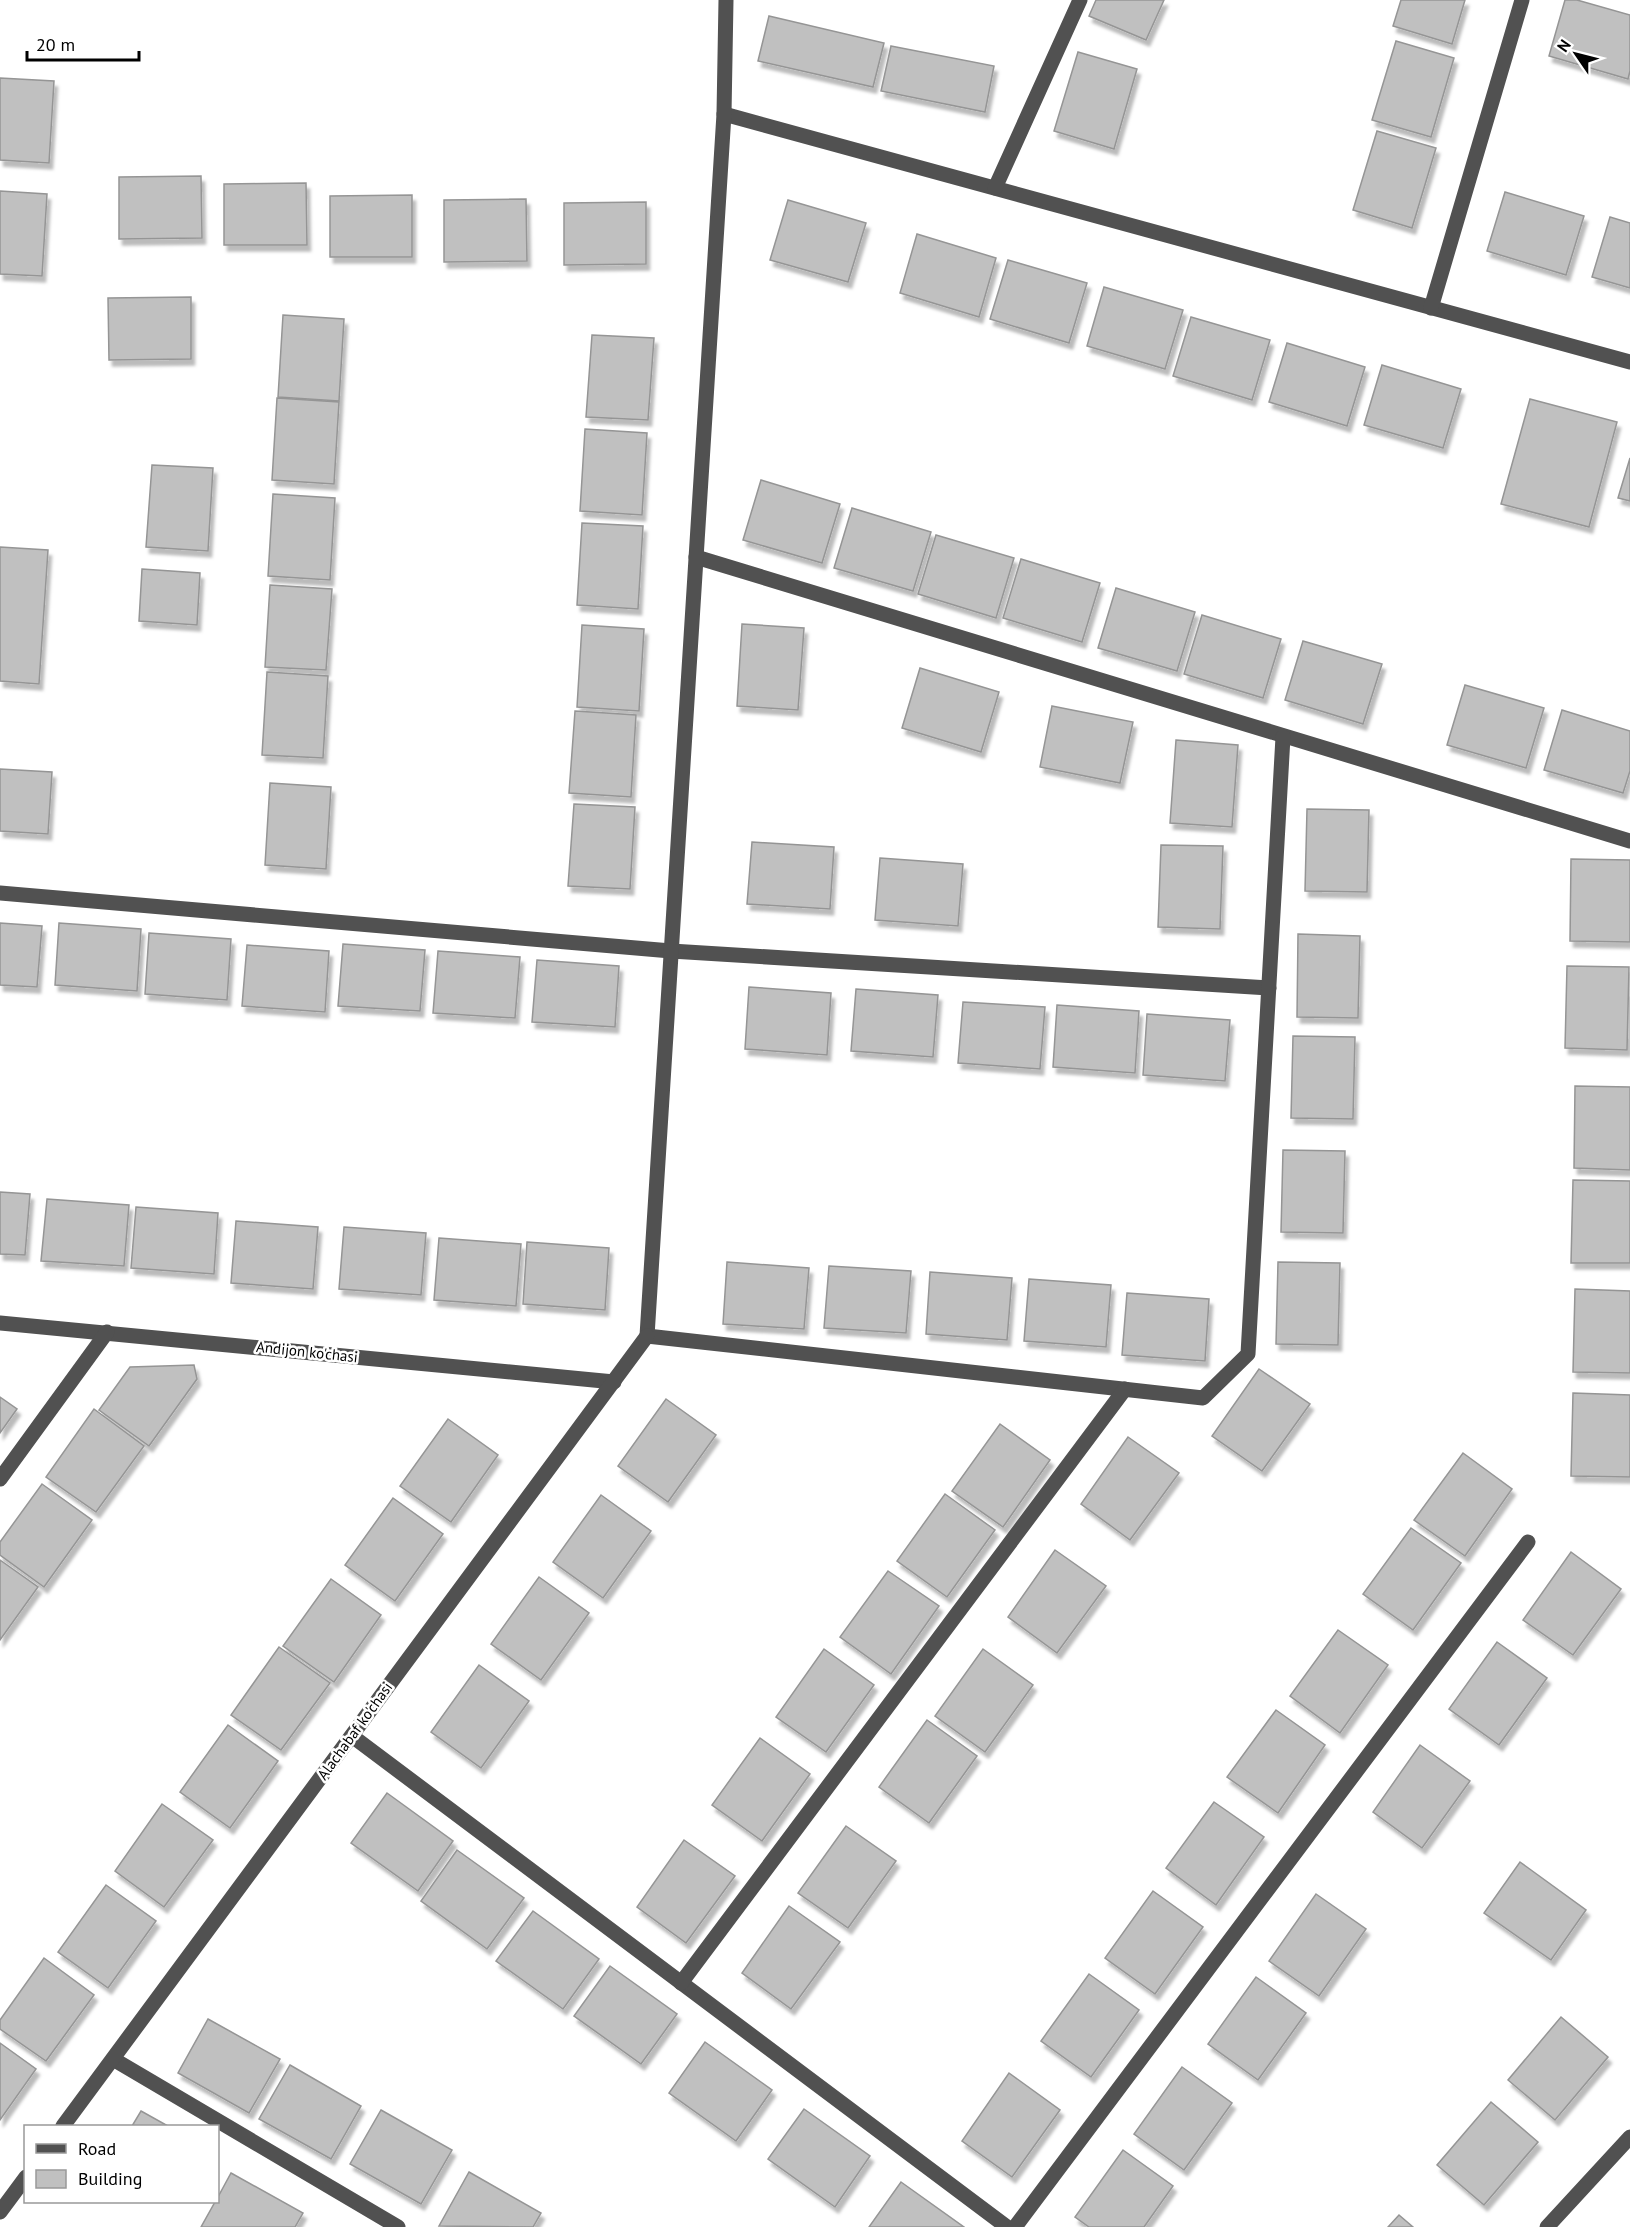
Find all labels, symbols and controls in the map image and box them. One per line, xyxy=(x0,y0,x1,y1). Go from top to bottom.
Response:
scale bar xyxy=(27,24,140,62)
north arrow xyxy=(1546,24,1606,84)
text: 20 m xyxy=(36,33,75,56)
text: N xyxy=(1553,35,1575,55)
street label: Andijon ko'chasi xyxy=(255,1337,359,1366)
street label: Alachabaf ko'chasi xyxy=(313,1678,396,1783)
legend xyxy=(24,2125,219,2203)
text: Road xyxy=(78,2137,116,2160)
text: Building xyxy=(78,2167,142,2190)

